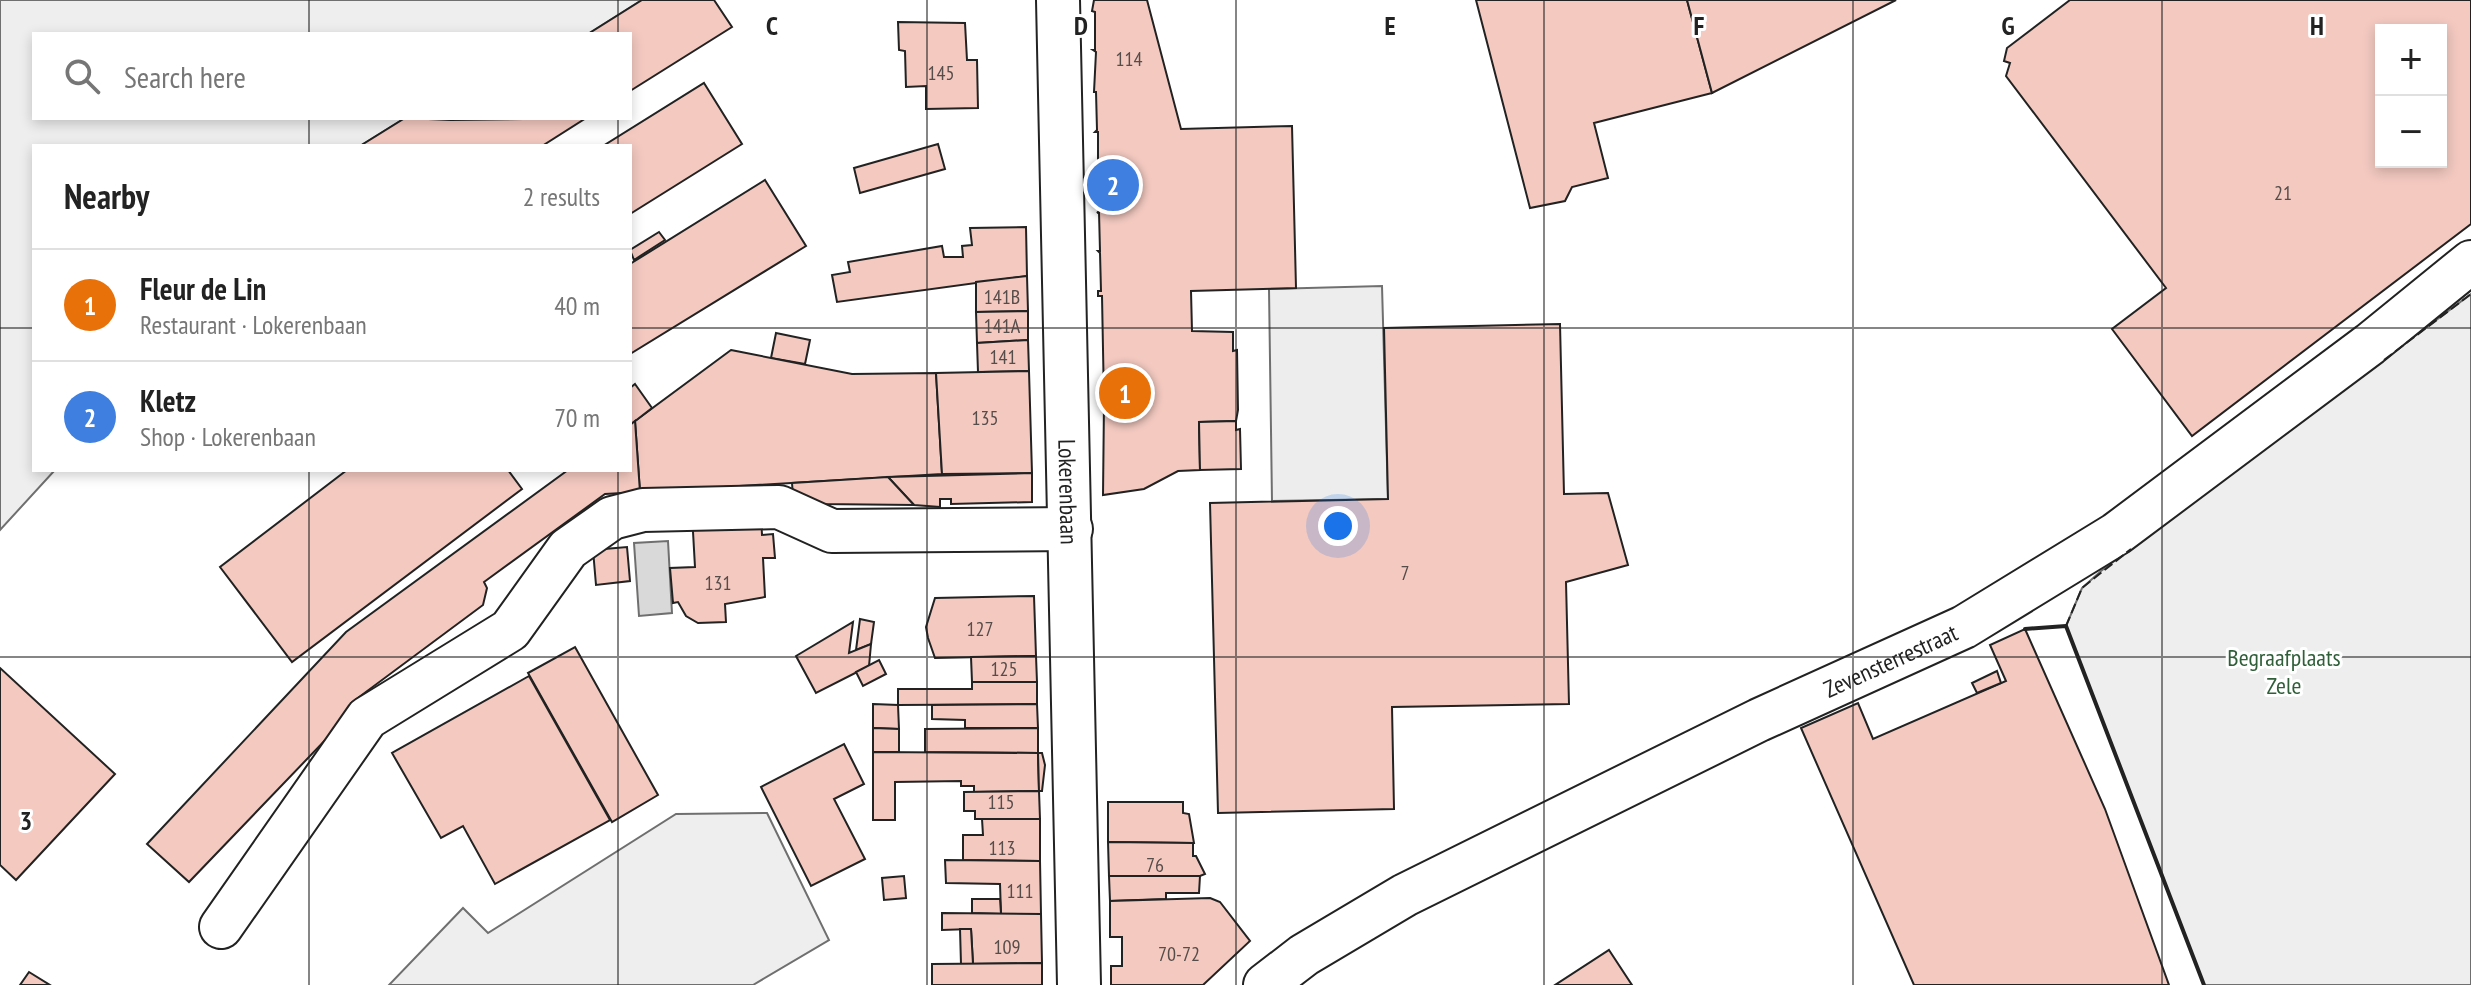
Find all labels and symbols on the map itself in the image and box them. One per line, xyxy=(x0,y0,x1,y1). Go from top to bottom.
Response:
text: C xyxy=(766,9,778,42)
text: D xyxy=(1074,9,1088,42)
text: E xyxy=(1384,9,1396,42)
text: F xyxy=(1694,9,1705,42)
text: G xyxy=(2001,9,2015,42)
text: H xyxy=(2310,9,2324,42)
house number: 114 xyxy=(1116,46,1143,72)
house number: 145 xyxy=(928,60,955,86)
pin: 2 xyxy=(1087,155,1139,215)
house number: 21 xyxy=(2274,180,2292,206)
house number: 141B xyxy=(984,284,1020,310)
house number: 141A xyxy=(984,313,1021,339)
house number: 141 xyxy=(990,344,1017,370)
pin: 1 xyxy=(1099,363,1151,423)
house number: 135 xyxy=(972,405,999,431)
street label: Lokerenbaan xyxy=(1052,439,1085,545)
your location xyxy=(1318,506,1358,546)
house number: 7 xyxy=(1401,560,1410,586)
house number: 131 xyxy=(705,570,732,596)
house number: 127 xyxy=(967,616,994,642)
street label: Zevensterrestraat xyxy=(1819,616,1963,704)
park label: Begraafplaats Zele xyxy=(2227,642,2341,701)
house number: 125 xyxy=(991,656,1018,682)
house number: 115 xyxy=(988,789,1015,815)
text: 3 xyxy=(20,804,32,837)
house number: 113 xyxy=(989,835,1016,861)
house number: 76 xyxy=(1146,852,1164,878)
house number: 111 xyxy=(1007,878,1034,904)
house number: 109 xyxy=(994,934,1021,960)
house number: 70-72 xyxy=(1158,941,1200,967)

